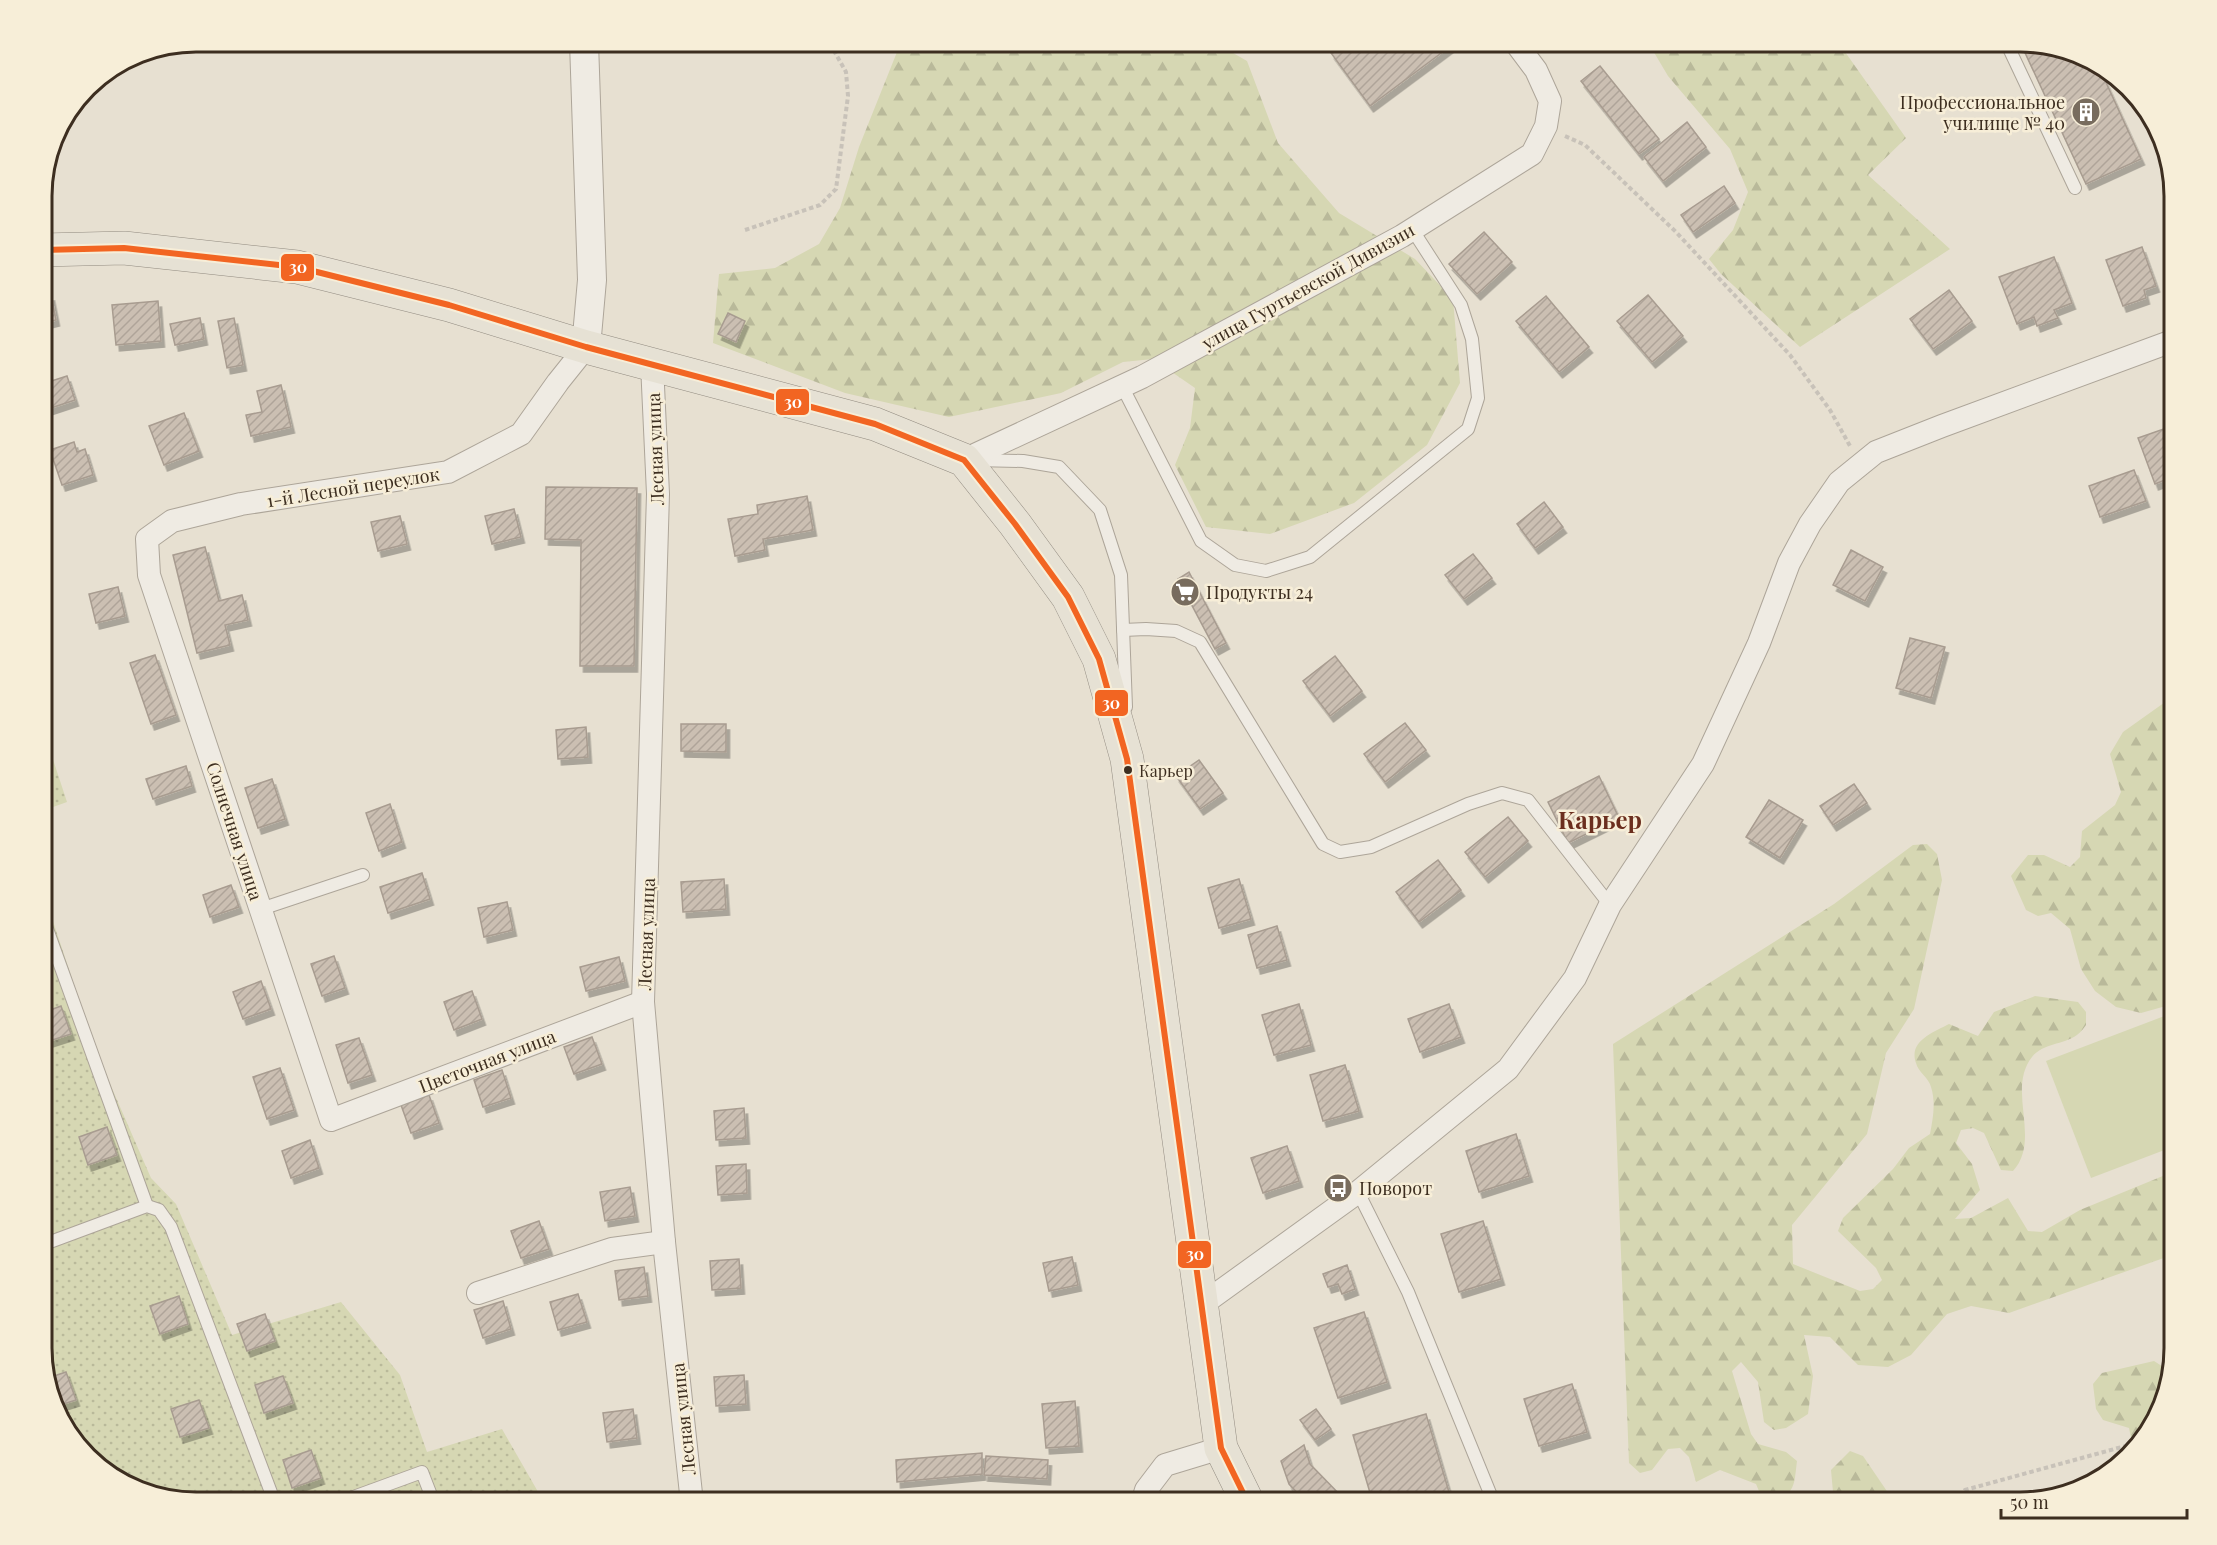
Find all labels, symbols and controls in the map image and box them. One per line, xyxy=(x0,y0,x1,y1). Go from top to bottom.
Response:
place label: Профессиональное училище № 40 xyxy=(1900,90,2065,135)
building icon: Профессиональное училище № 40 xyxy=(2070,96,2102,128)
street label: улица Гуртьевской Дивизии xyxy=(1197,217,1419,355)
line badge: 30 xyxy=(280,253,315,282)
text: 30 xyxy=(289,256,307,277)
line badge: 30 xyxy=(775,388,810,416)
text: 30 xyxy=(784,391,802,412)
street label: Лесная улица xyxy=(641,392,669,507)
street label: 1-й Лесной переулок xyxy=(265,461,441,513)
supermarket icon: Продукты 24 xyxy=(1169,576,1201,608)
place label: Продукты 24 xyxy=(1206,580,1313,604)
line badge: 30 xyxy=(1094,689,1129,717)
text: 30 xyxy=(1102,692,1120,713)
street label: Солнечная улица xyxy=(201,759,269,903)
place label: Карьер xyxy=(1139,760,1193,781)
marker: Карьер xyxy=(1122,764,1134,776)
district label: Карьер xyxy=(1558,803,1642,835)
street label: Лесная улица xyxy=(632,877,660,992)
street label: Цветочная улица xyxy=(415,1024,559,1098)
bus stop icon: Поворот xyxy=(1322,1172,1354,1204)
place label: Поворот xyxy=(1359,1176,1432,1200)
line badge: 30 xyxy=(1177,1240,1212,1269)
text: 30 xyxy=(1186,1243,1204,1264)
street label: Лесная улица xyxy=(665,1362,701,1477)
scale bar xyxy=(2001,1482,2187,1520)
text: 50 m xyxy=(2010,1490,2049,1514)

